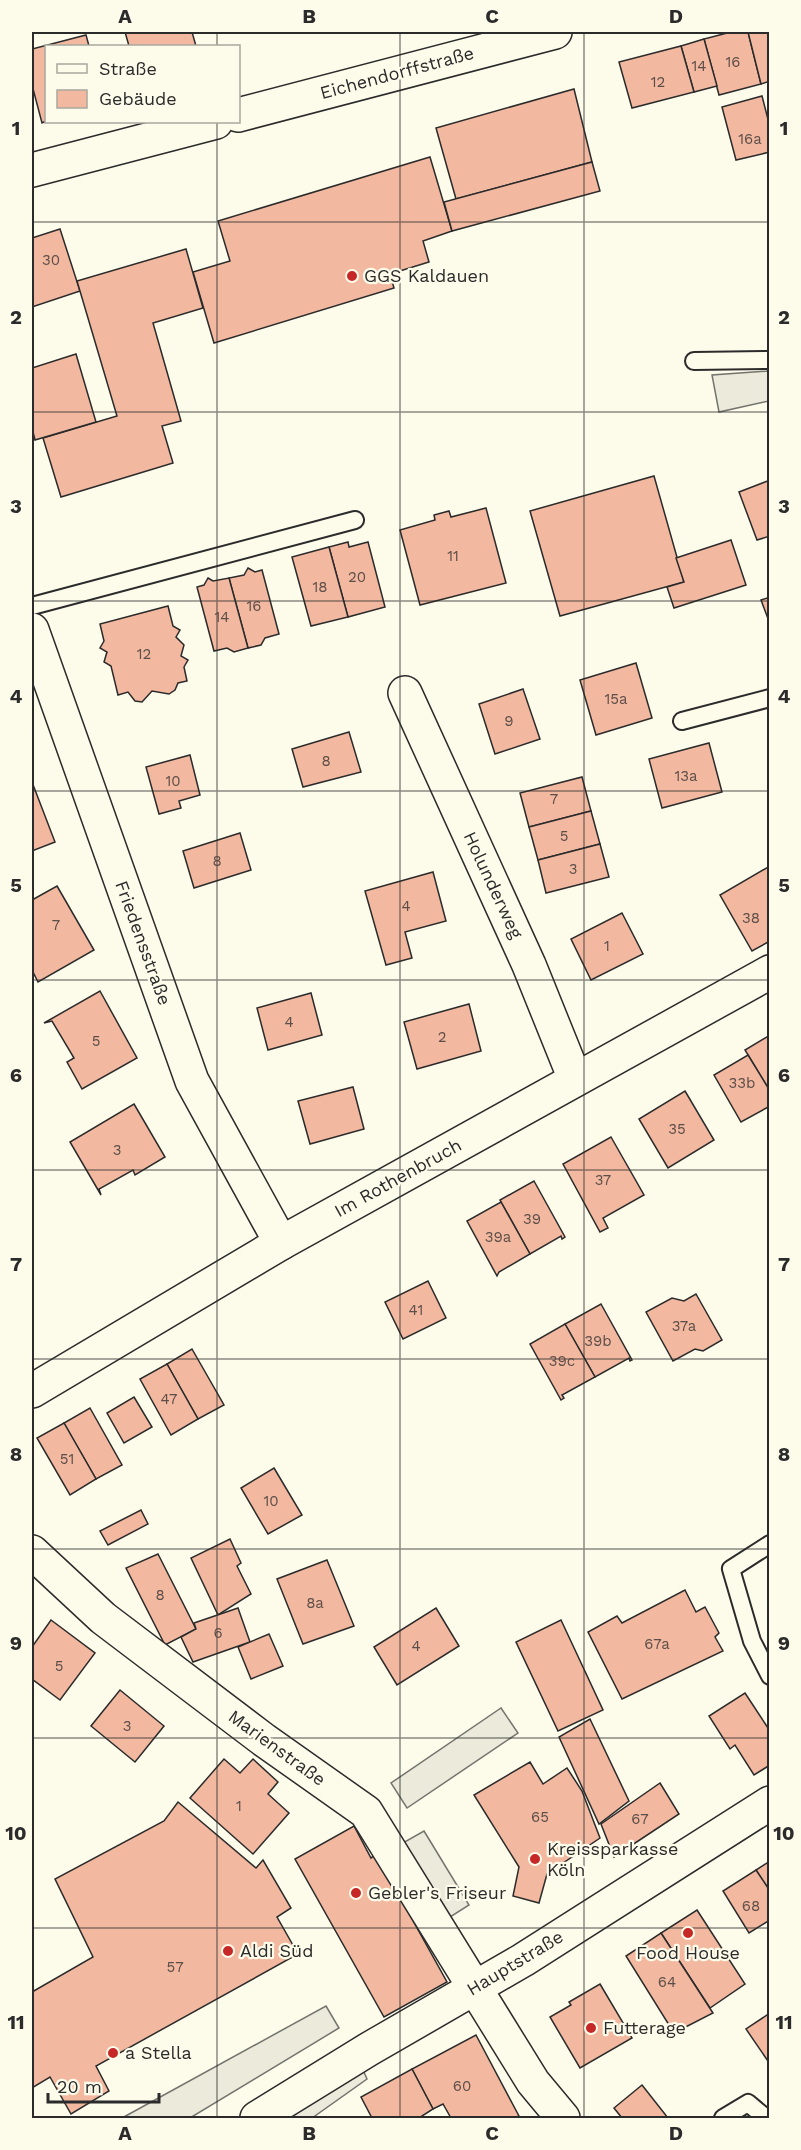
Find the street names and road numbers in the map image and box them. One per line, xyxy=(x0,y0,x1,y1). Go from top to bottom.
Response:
street label: Eichendorffstraße xyxy=(318,42,476,103)
street label: Holunderweg xyxy=(460,828,528,942)
street label: Friedensstraße xyxy=(111,878,176,1008)
street label: Im Rothenbruch xyxy=(331,1134,465,1221)
street label: Marienstraße xyxy=(225,1705,330,1790)
street label: Hauptstraße xyxy=(463,1926,567,2000)

